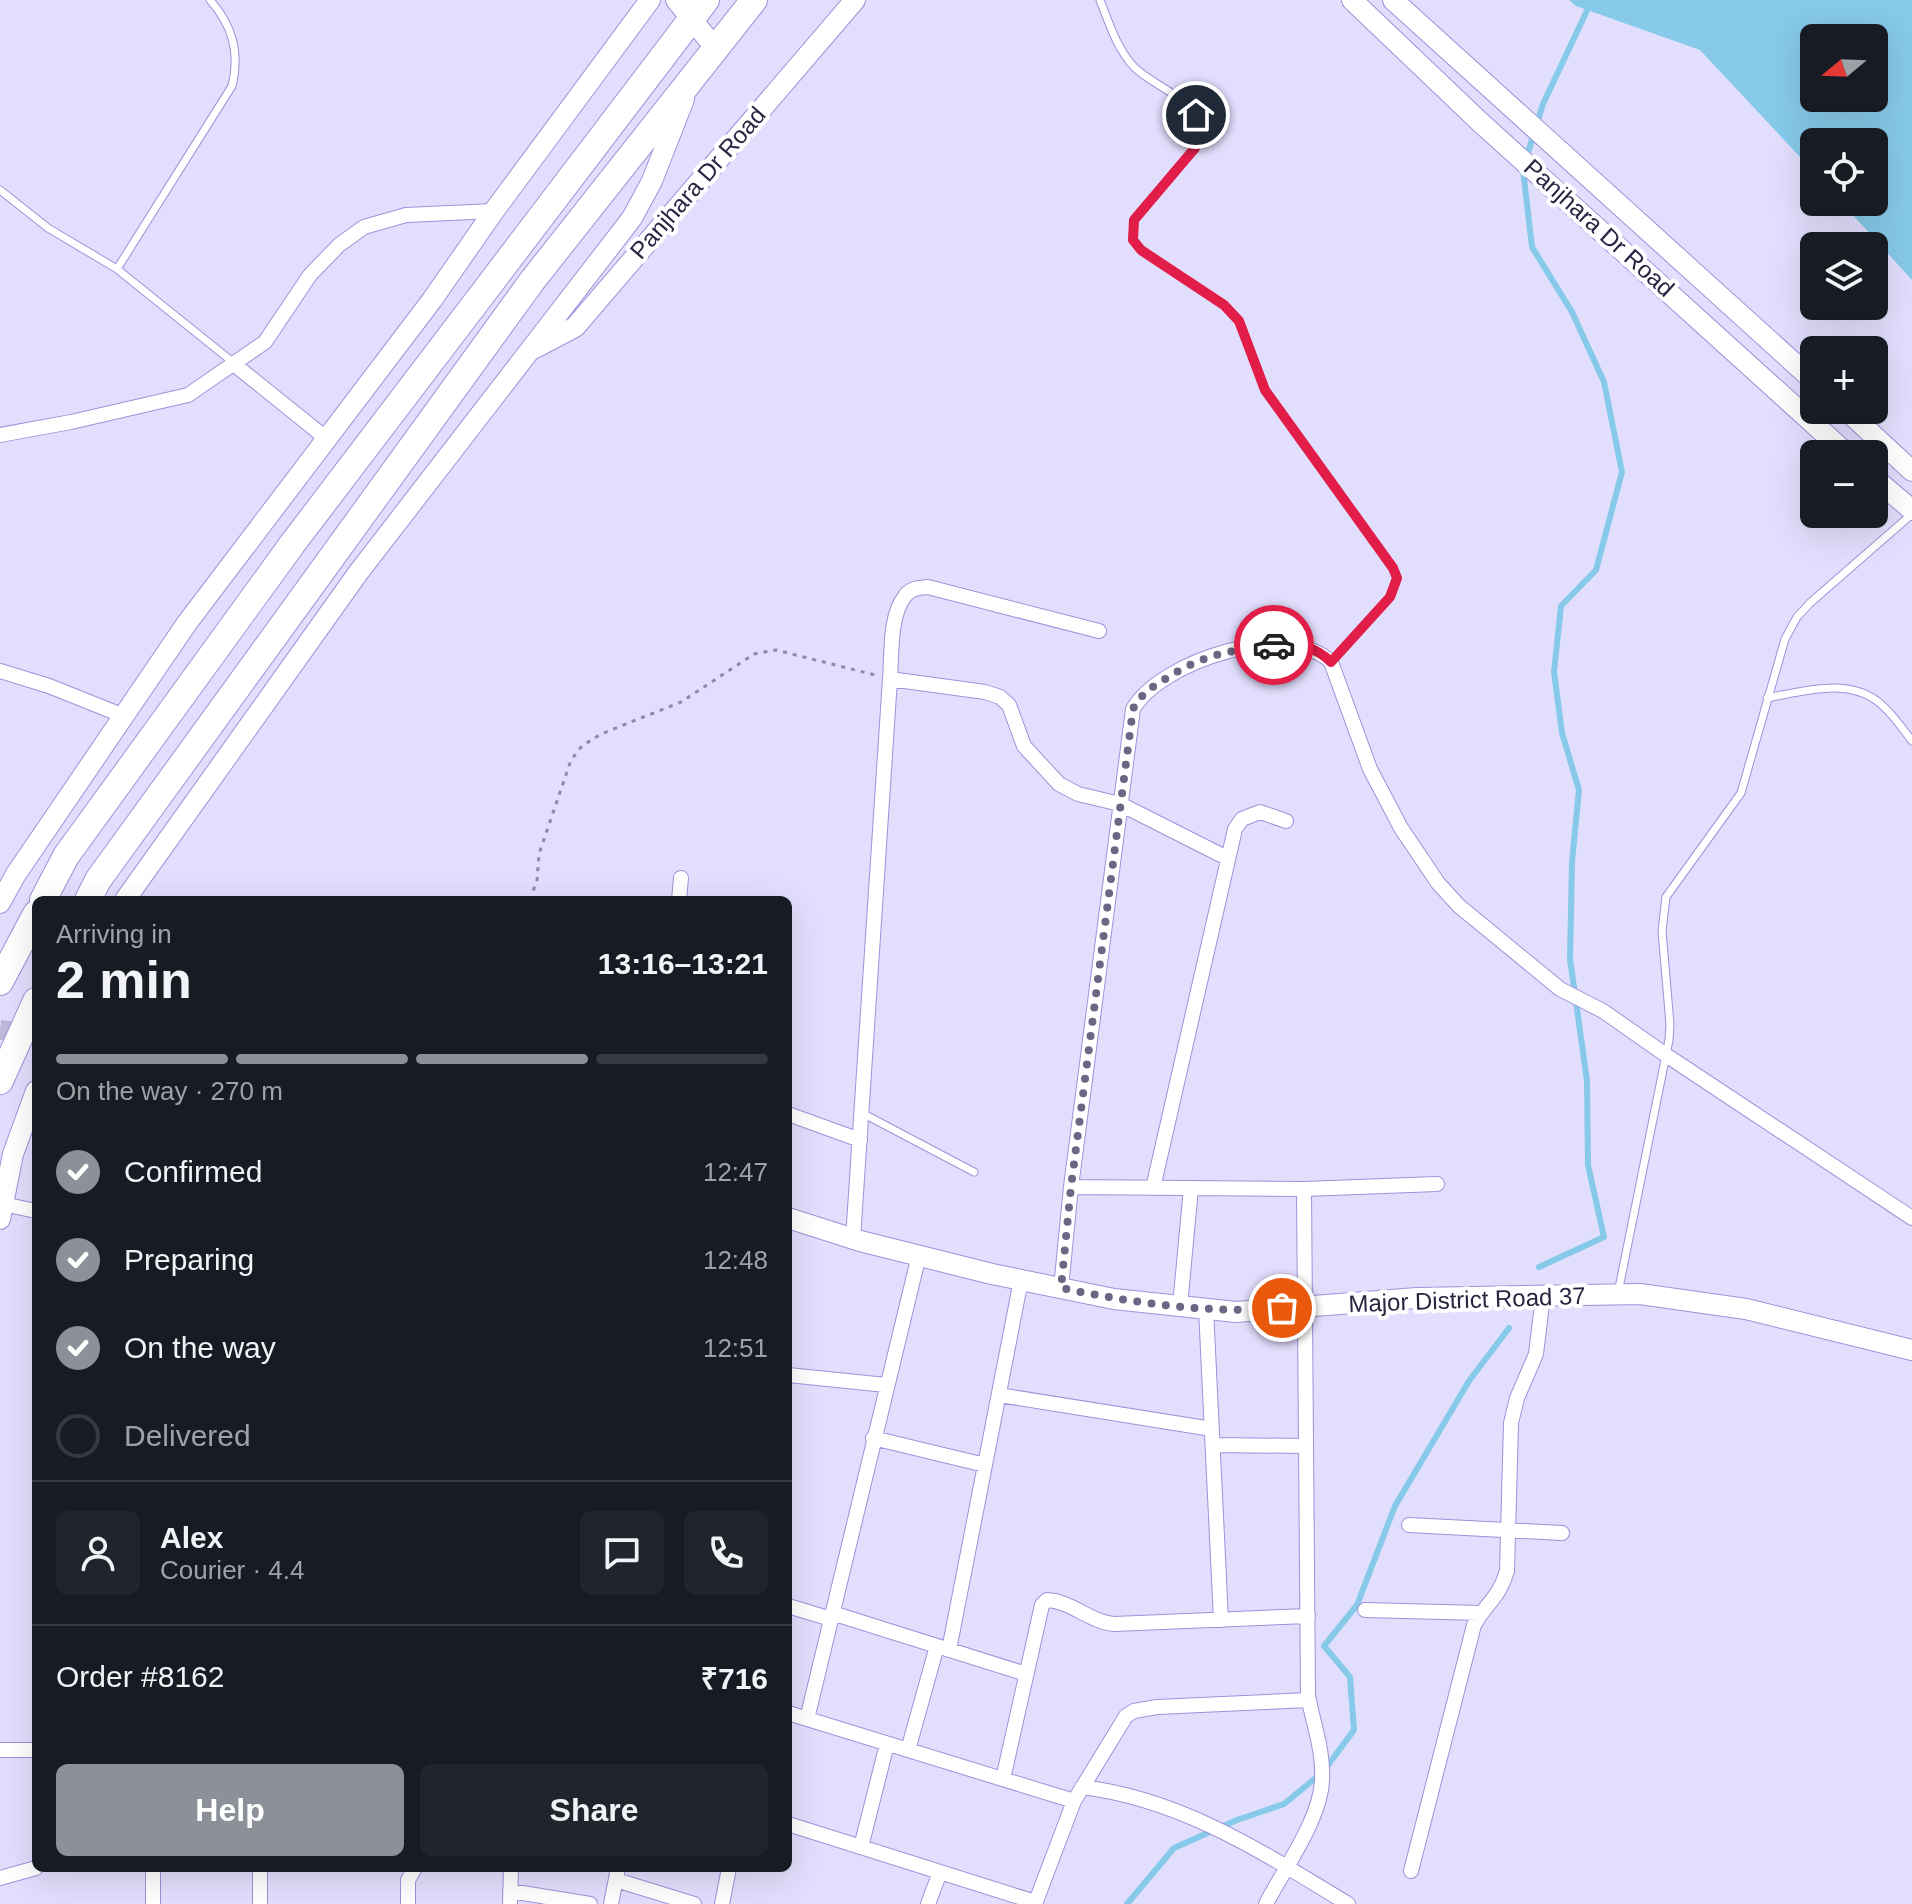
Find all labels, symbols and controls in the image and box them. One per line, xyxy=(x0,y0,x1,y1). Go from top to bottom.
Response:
north arrow xyxy=(1800,24,1888,112)
map controls xyxy=(1800,24,1888,528)
pin xyxy=(1162,81,1230,149)
icon: home xyxy=(1174,93,1218,137)
street label: Panjhara Dr Road xyxy=(624,101,771,264)
button: locate xyxy=(1800,128,1888,216)
street label: Panjhara Dr Road xyxy=(1519,153,1680,302)
button: layers xyxy=(1800,232,1888,320)
button: + xyxy=(1800,336,1888,424)
button: − xyxy=(1800,440,1888,528)
courier xyxy=(1234,605,1314,685)
icon: car xyxy=(1252,623,1296,667)
text: Arriving in xyxy=(56,919,172,949)
text: 13:16–13:21 xyxy=(598,947,768,980)
text: 2 min xyxy=(56,951,192,1009)
text: On the way · 270 m xyxy=(56,1076,283,1106)
icon: check xyxy=(56,1150,100,1194)
text: Confirmed xyxy=(124,1155,262,1188)
text: 12:47 xyxy=(703,1157,768,1187)
icon: check xyxy=(56,1238,100,1282)
text: Preparing xyxy=(124,1243,254,1276)
text: 12:48 xyxy=(703,1245,768,1275)
pin xyxy=(1248,1274,1316,1342)
street label: Major District Road 37 xyxy=(1348,1282,1586,1317)
icon: bag xyxy=(1260,1286,1304,1330)
icon: check xyxy=(56,1326,100,1370)
text: On the way xyxy=(124,1331,276,1364)
text: 12:51 xyxy=(703,1333,768,1363)
text: Delivered xyxy=(124,1419,251,1452)
button: person xyxy=(56,1511,140,1595)
button: chat xyxy=(580,1511,664,1595)
button: phone xyxy=(684,1511,768,1595)
text: Alex xyxy=(160,1521,223,1554)
text: Courier · 4.4 xyxy=(160,1555,305,1585)
text: Order #8162 xyxy=(56,1660,224,1693)
text: ₹716 xyxy=(701,1662,768,1695)
button: Help xyxy=(56,1764,404,1856)
button: Share xyxy=(420,1764,768,1856)

